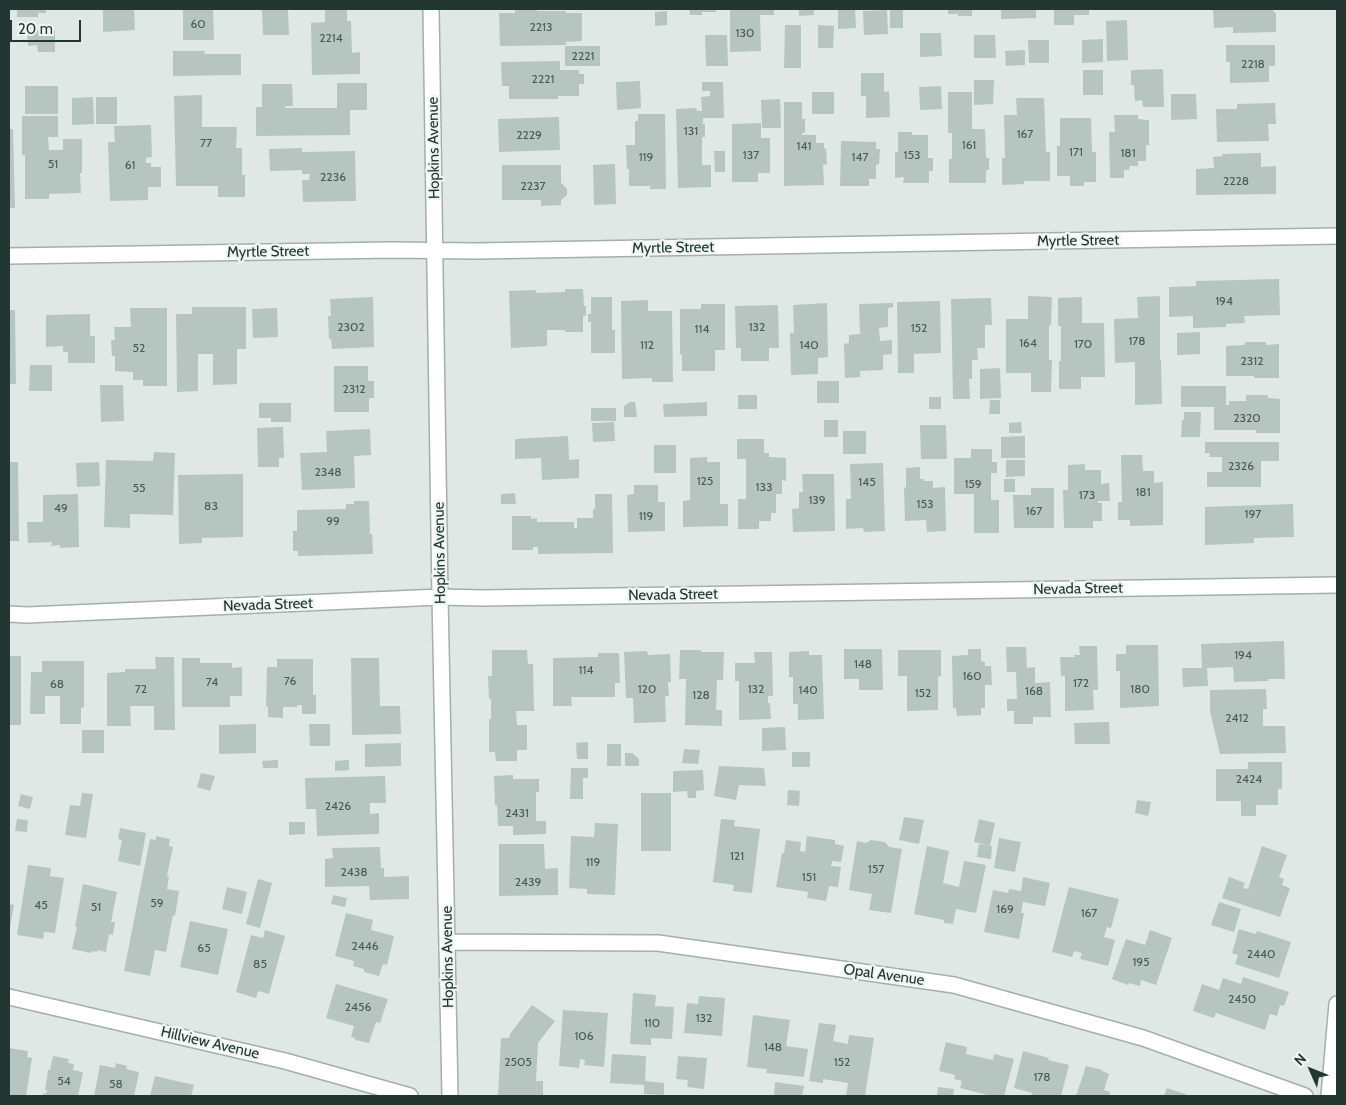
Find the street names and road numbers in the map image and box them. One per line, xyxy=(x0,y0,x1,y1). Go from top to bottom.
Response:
street label: Hopkins Avenue xyxy=(424,97,444,199)
street label: Myrtle Street xyxy=(1037,231,1119,251)
street label: Myrtle Street xyxy=(632,238,714,258)
street label: Myrtle Street xyxy=(227,242,309,262)
street label: Hopkins Avenue xyxy=(430,502,450,604)
street label: Nevada Street xyxy=(1033,579,1123,599)
street label: Nevada Street xyxy=(628,585,718,605)
street label: Nevada Street xyxy=(223,594,313,616)
street label: Hopkins Avenue xyxy=(438,906,458,1008)
street label: Opal Avenue xyxy=(842,960,926,990)
street label: Hillview Avenue xyxy=(159,1023,261,1063)

